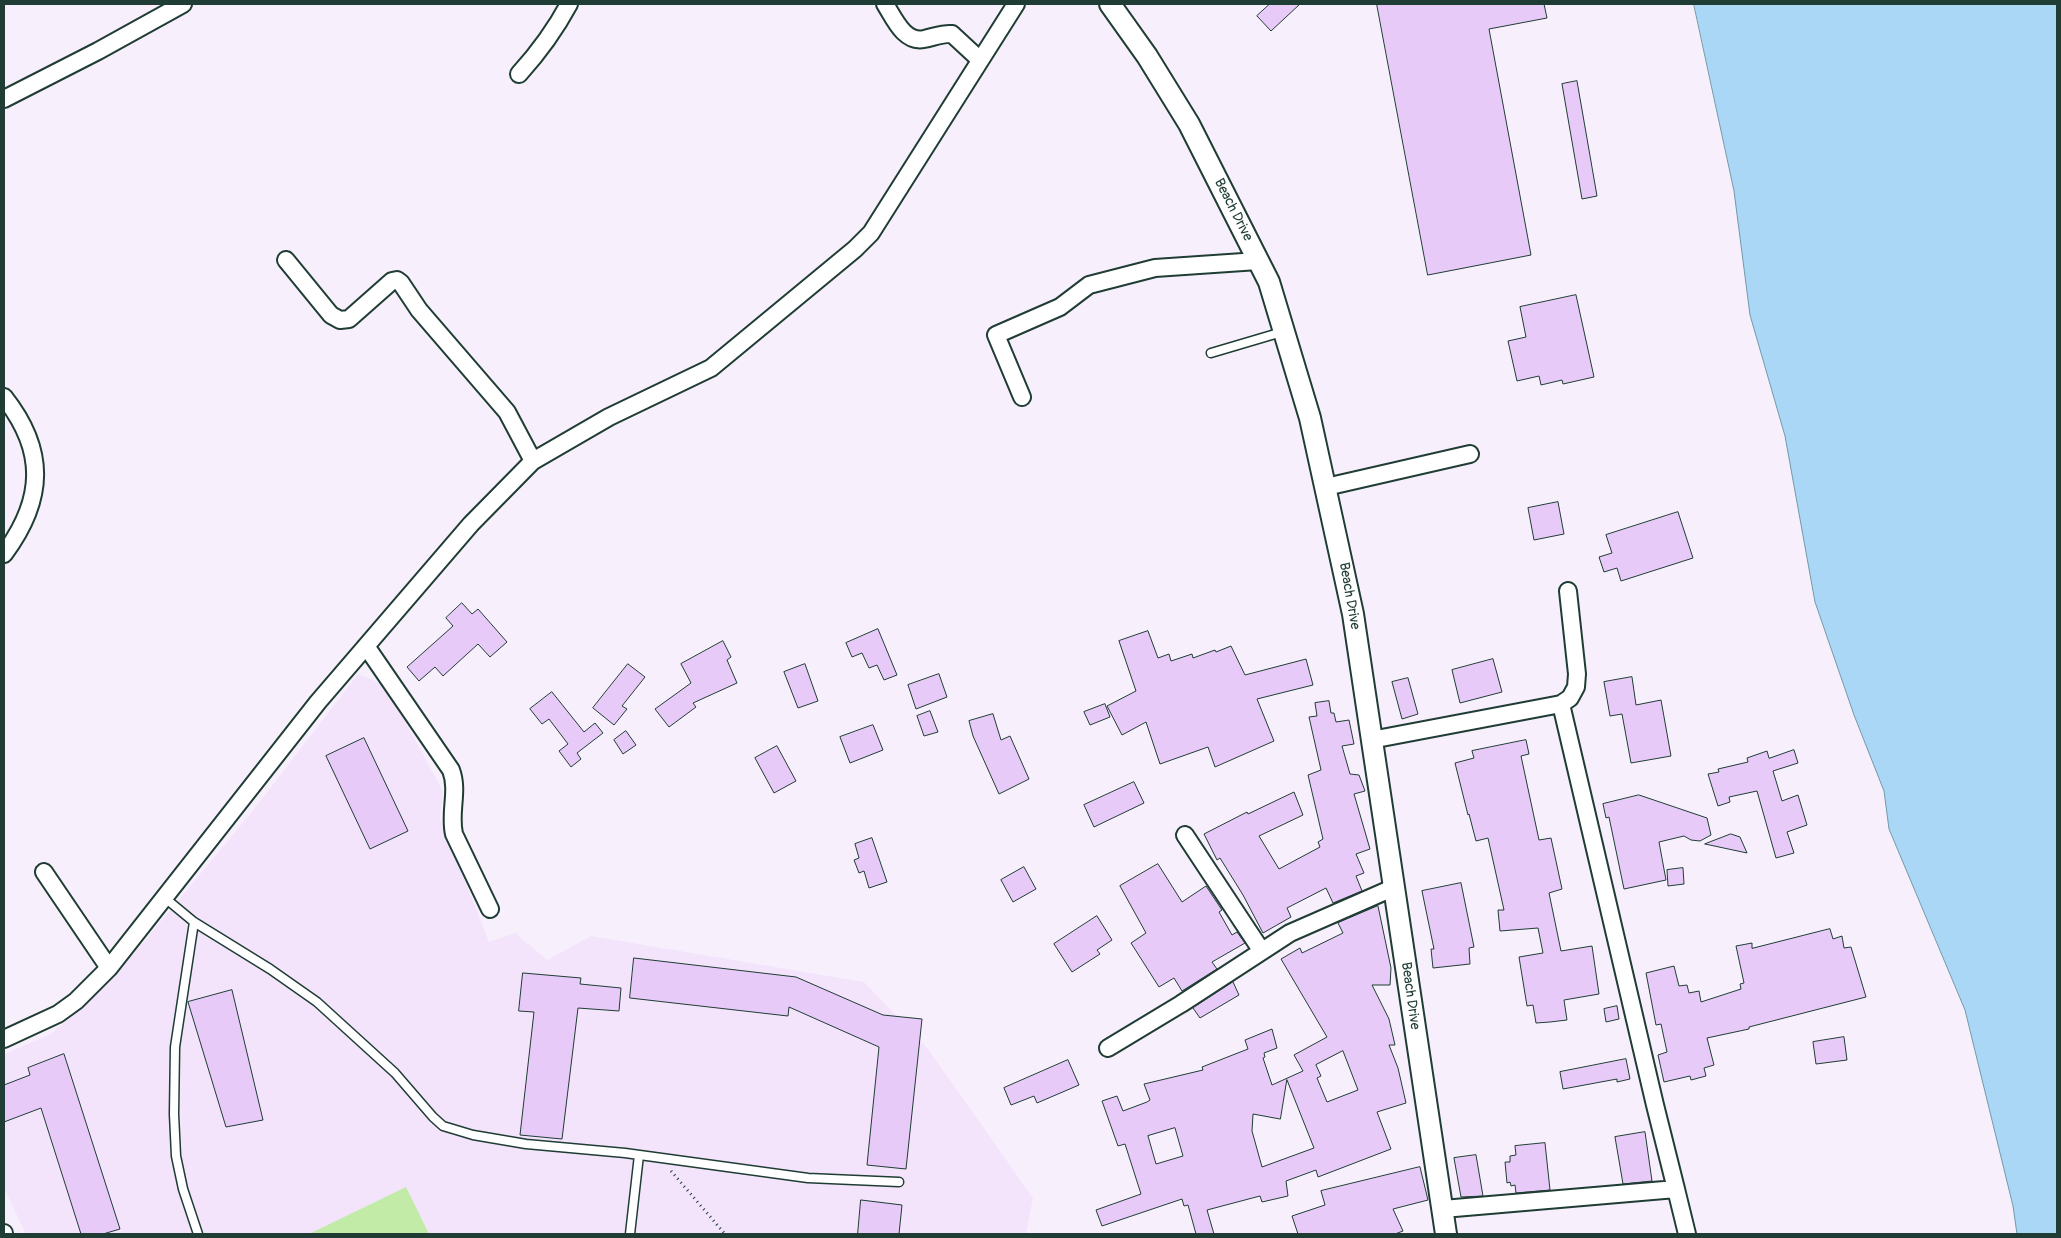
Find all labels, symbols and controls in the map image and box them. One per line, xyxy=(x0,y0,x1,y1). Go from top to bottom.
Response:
street label: Beach Drive xyxy=(1210,176,1256,244)
street label: Beach Drive xyxy=(1335,561,1363,631)
street label: Beach Drive xyxy=(1397,961,1423,1031)

